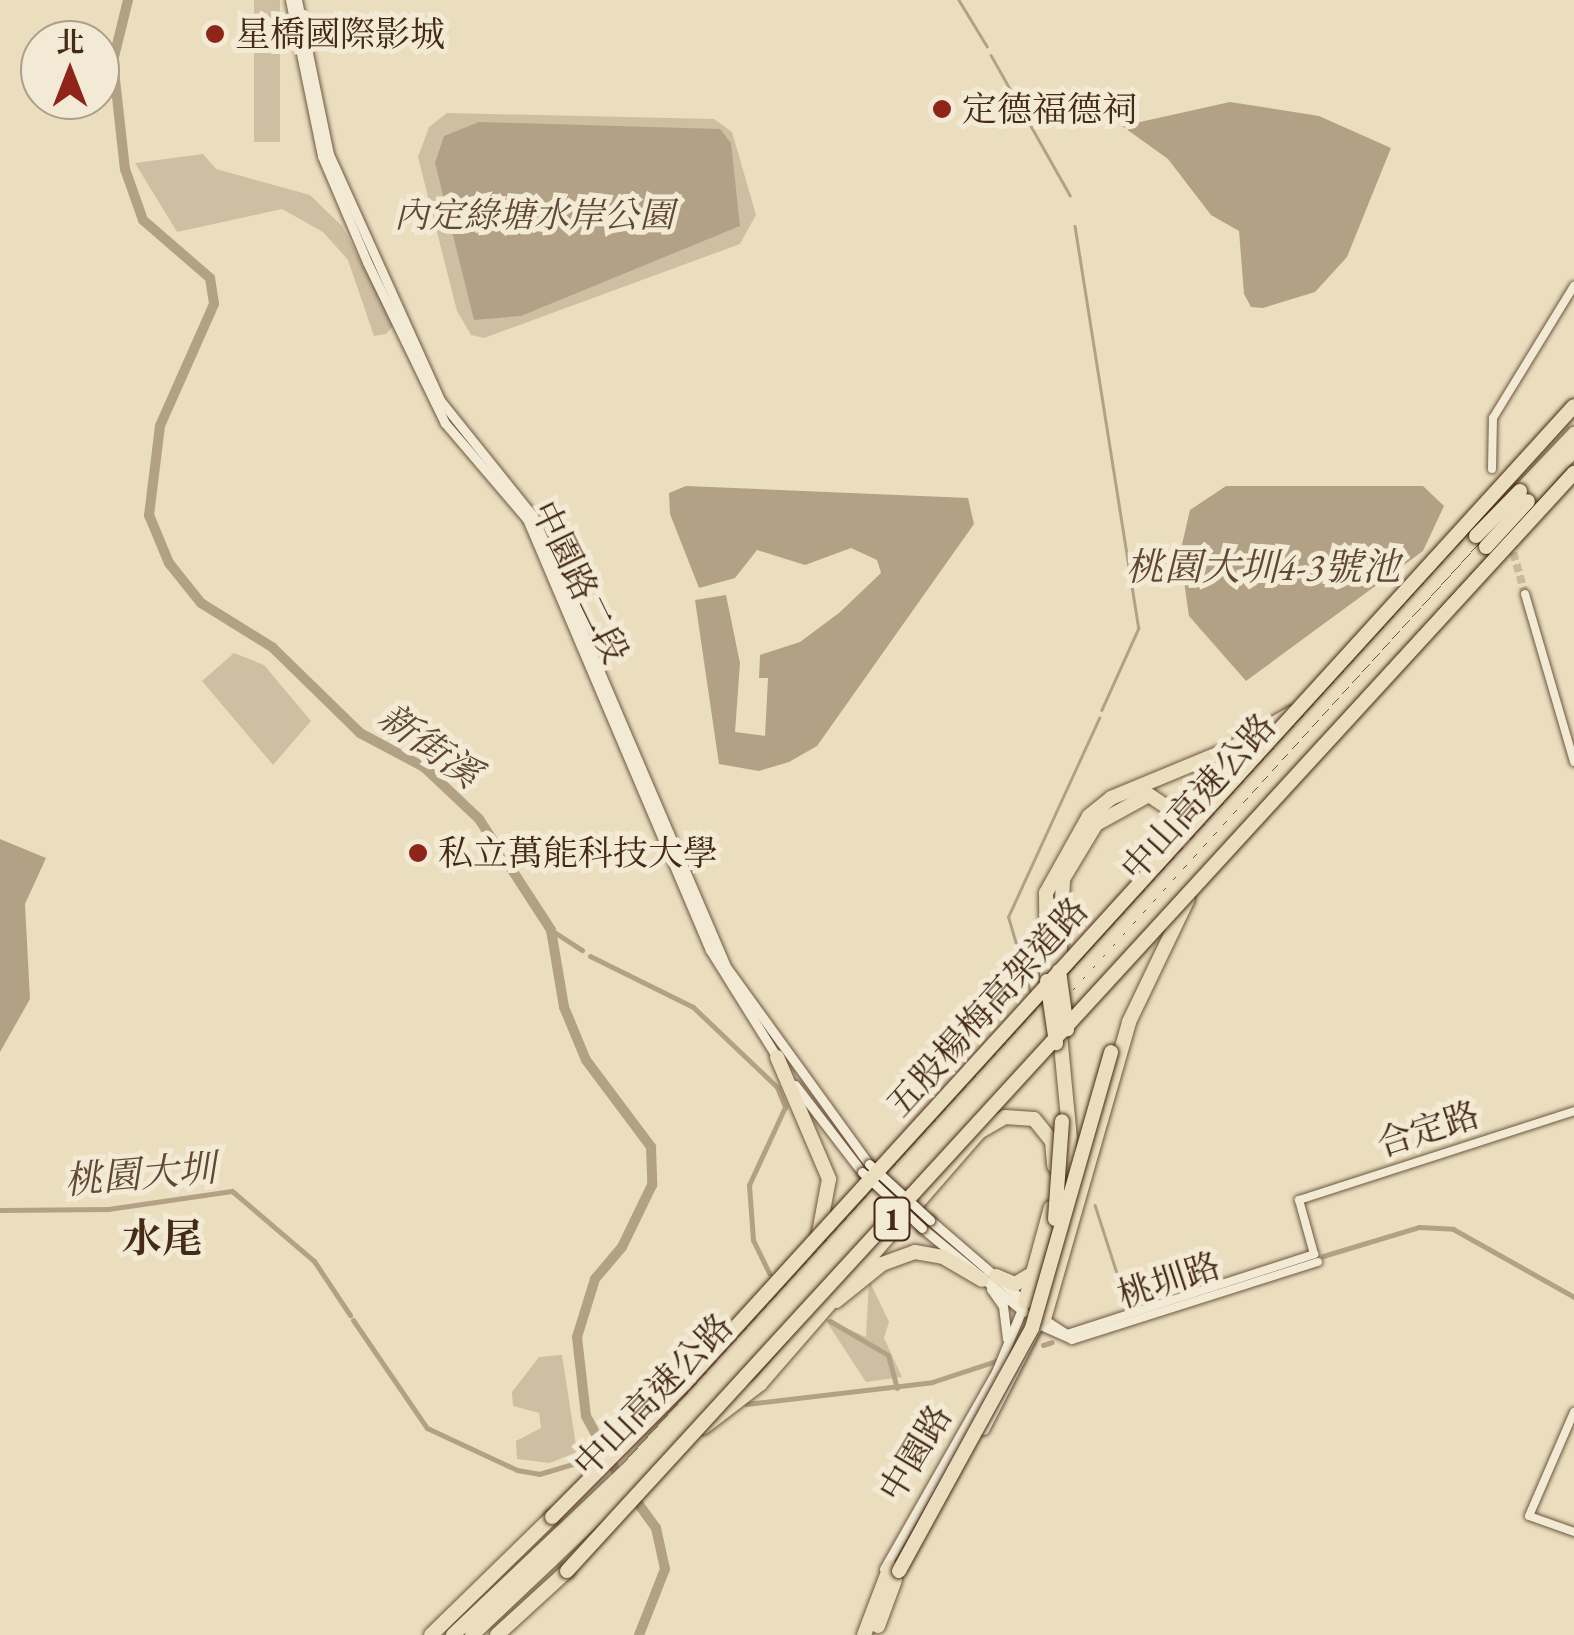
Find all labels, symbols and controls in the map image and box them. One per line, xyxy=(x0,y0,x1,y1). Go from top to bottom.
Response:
place label: 星橋國際影城 xyxy=(235,13,445,55)
north arrow xyxy=(20,20,120,120)
marker: 星橋國際影城 xyxy=(204,23,226,45)
text: 北 xyxy=(56,24,84,60)
place label: 定德福德祠 xyxy=(962,88,1137,130)
marker: 定德福德祠 xyxy=(931,98,953,120)
park label: 內定綠塘水岸公園 xyxy=(394,194,674,236)
street label: 中園路二段 xyxy=(523,494,637,670)
water label: 桃園大圳4-3號池 xyxy=(1126,544,1400,590)
water label: 新街溪 xyxy=(370,693,490,797)
street label: 中山高速公路 xyxy=(1112,705,1284,889)
place label: 私立萬能科技大學 xyxy=(438,832,718,874)
marker: 私立萬能科技大學 xyxy=(407,842,429,864)
street label: 五股楊梅高架道路 xyxy=(878,889,1096,1125)
street label: 合定路 xyxy=(1372,1093,1484,1165)
water label: 桃園大圳 xyxy=(62,1145,218,1203)
road number: 1 xyxy=(872,1192,912,1246)
district label: 水尾 xyxy=(122,1214,202,1262)
street label: 桃圳路 xyxy=(1113,1244,1225,1316)
street label: 中山高速公路 xyxy=(565,1305,741,1485)
street label: 中園路 xyxy=(870,1397,960,1509)

